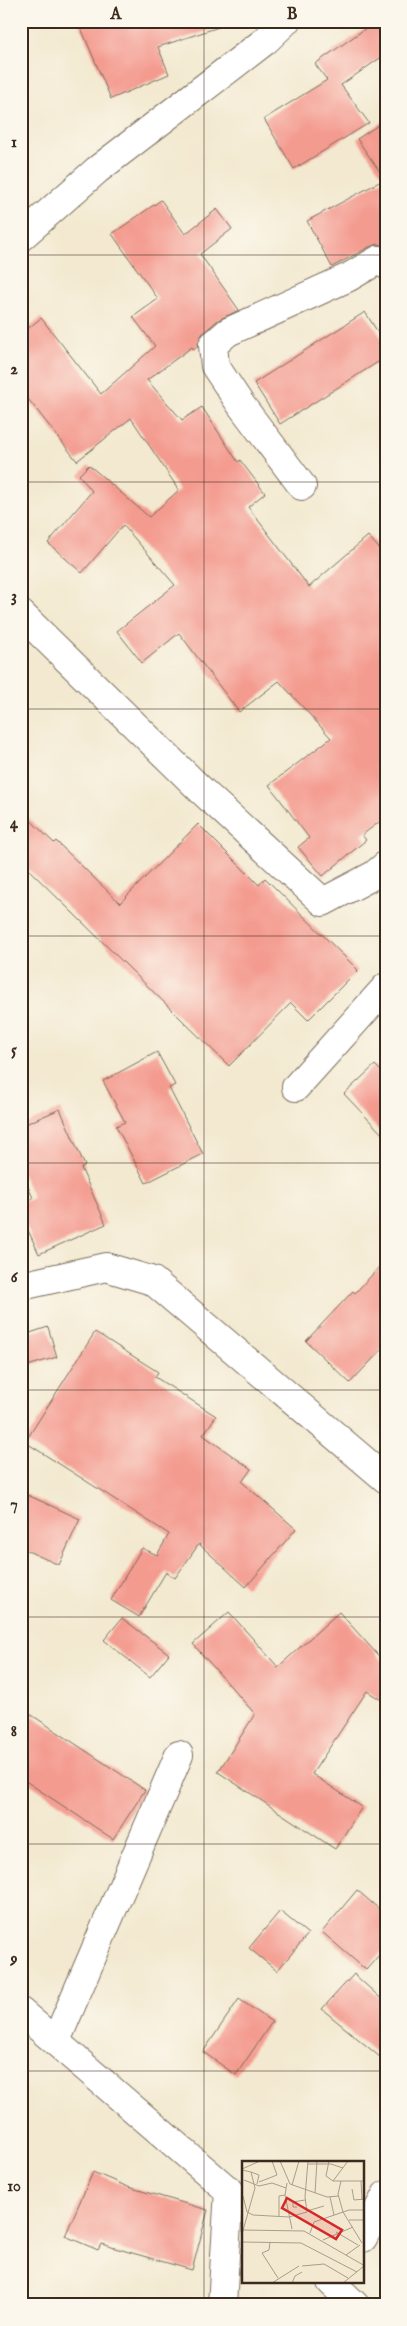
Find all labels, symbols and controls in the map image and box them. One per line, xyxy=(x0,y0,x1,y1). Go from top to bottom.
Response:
text: A xyxy=(110,5,123,25)
text: B xyxy=(287,5,298,25)
text: 1 xyxy=(11,133,17,153)
text: 2 xyxy=(10,360,18,380)
text: 3 xyxy=(11,587,17,607)
text: 4 xyxy=(10,814,19,834)
text: 5 xyxy=(11,1041,17,1061)
text: 6 xyxy=(11,1268,19,1288)
text: 7 xyxy=(10,1495,18,1515)
text: 8 xyxy=(11,1722,17,1742)
text: 9 xyxy=(10,1950,18,1970)
inset map xyxy=(242,2161,364,2284)
text: 10 xyxy=(7,2177,21,2197)

